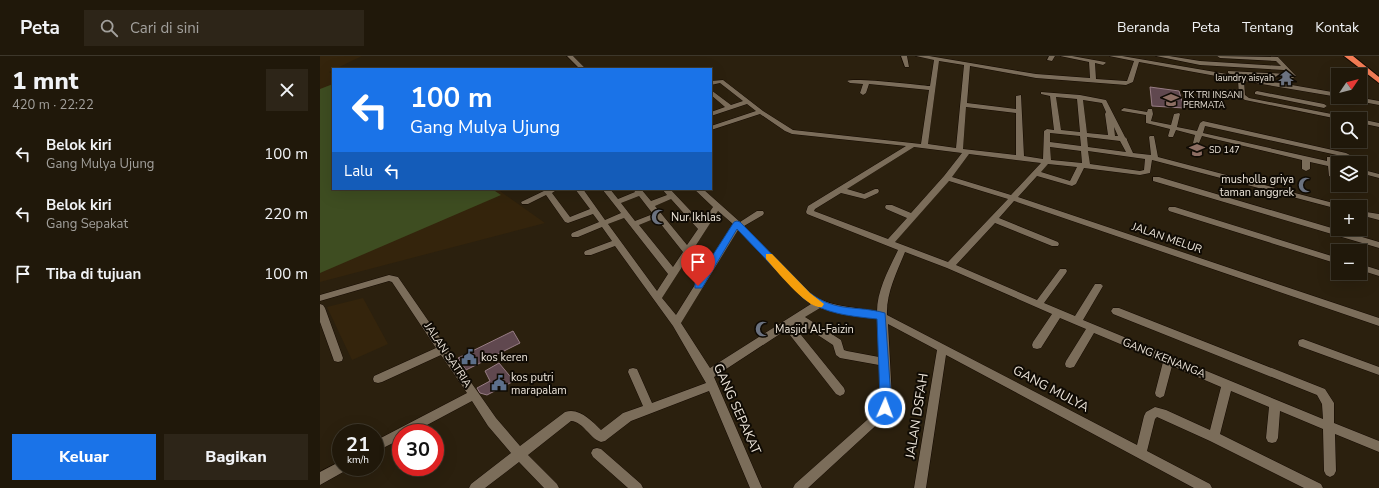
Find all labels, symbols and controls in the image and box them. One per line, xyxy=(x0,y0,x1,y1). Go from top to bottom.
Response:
search box xyxy=(84,10,364,46)
text: Peta xyxy=(20,15,60,41)
icon: search xyxy=(98,17,120,39)
text: Cari di sini xyxy=(130,18,199,38)
text: Beranda xyxy=(1117,18,1170,37)
text: Peta xyxy=(1192,18,1220,37)
text: Tentang xyxy=(1242,18,1293,37)
text: Kontak xyxy=(1315,18,1359,37)
text: 1 mnt xyxy=(12,65,78,97)
north arrow xyxy=(1331,68,1367,104)
map controls xyxy=(1331,68,1367,280)
button: close xyxy=(266,69,308,111)
temple icon: laundry aisyah xyxy=(1277,69,1295,87)
place label: laundry aisyah xyxy=(1215,72,1274,84)
text: 100 m xyxy=(410,79,493,117)
icon: left xyxy=(344,84,396,136)
place label: TK TRI INSANI PERMATA xyxy=(1183,89,1242,111)
school or university icon: TK TRI INSANI PERMATA xyxy=(1162,91,1180,109)
text: 420 m · 22:22 xyxy=(12,96,94,114)
button: search xyxy=(1331,112,1367,148)
text: Gang Mulya Ujung xyxy=(410,115,560,139)
text: Belok kiri xyxy=(46,135,111,155)
school or university icon: SD 147 xyxy=(1188,141,1206,159)
icon: left xyxy=(12,143,34,165)
text: 100 m xyxy=(264,144,308,164)
place label: SD 147 xyxy=(1209,144,1240,156)
text: Gang Mulya Ujung xyxy=(46,155,154,173)
button: layers xyxy=(1331,156,1367,192)
icon: left xyxy=(381,160,403,182)
text: Lalu xyxy=(344,161,373,181)
place label: musholla griya taman anggrek xyxy=(1220,172,1294,200)
mosque icon: musholla griya taman anggrek xyxy=(1297,176,1315,194)
text: Belok kiri xyxy=(46,195,111,215)
button: + xyxy=(1331,200,1367,236)
icon: left xyxy=(12,203,34,225)
text: 220 m xyxy=(264,204,308,224)
mosque icon: Nur Ikhlas xyxy=(650,208,668,226)
place label: Nur Ikhlas xyxy=(671,210,721,225)
text: Gang Sepakat xyxy=(46,215,128,233)
street label: JALAN MELUR xyxy=(1129,219,1205,257)
button: − xyxy=(1331,244,1367,280)
pin xyxy=(681,245,715,286)
icon: arrive xyxy=(687,251,709,273)
icon: arrive xyxy=(12,263,34,285)
text: Tiba di tujuan xyxy=(46,264,141,284)
text: 100 m xyxy=(264,264,308,284)
street label: JALAN SATRIA xyxy=(420,319,475,390)
mosque icon: Masjid Al-Faizin xyxy=(754,320,772,338)
place label: Masjid Al-Faizin xyxy=(775,322,854,337)
street label: GANG KENANGA xyxy=(1120,334,1208,382)
public building icon: kos keren xyxy=(460,348,478,366)
place label: kos keren xyxy=(481,350,528,365)
street label: GANG SEPAKAT xyxy=(709,361,765,457)
street label: GANG MULYA xyxy=(1010,361,1093,417)
place label: kos putri marapalam xyxy=(511,370,567,398)
street label: JALAN DSFAH xyxy=(901,372,933,461)
public building icon: kos putri marapalam xyxy=(490,374,508,392)
position arrow xyxy=(864,387,906,429)
speed limit sign: 30 xyxy=(392,424,444,476)
text: 21 xyxy=(346,431,370,458)
button: Keluar xyxy=(12,434,156,480)
button: Bagikan xyxy=(164,434,308,480)
text: km/h xyxy=(347,453,369,467)

